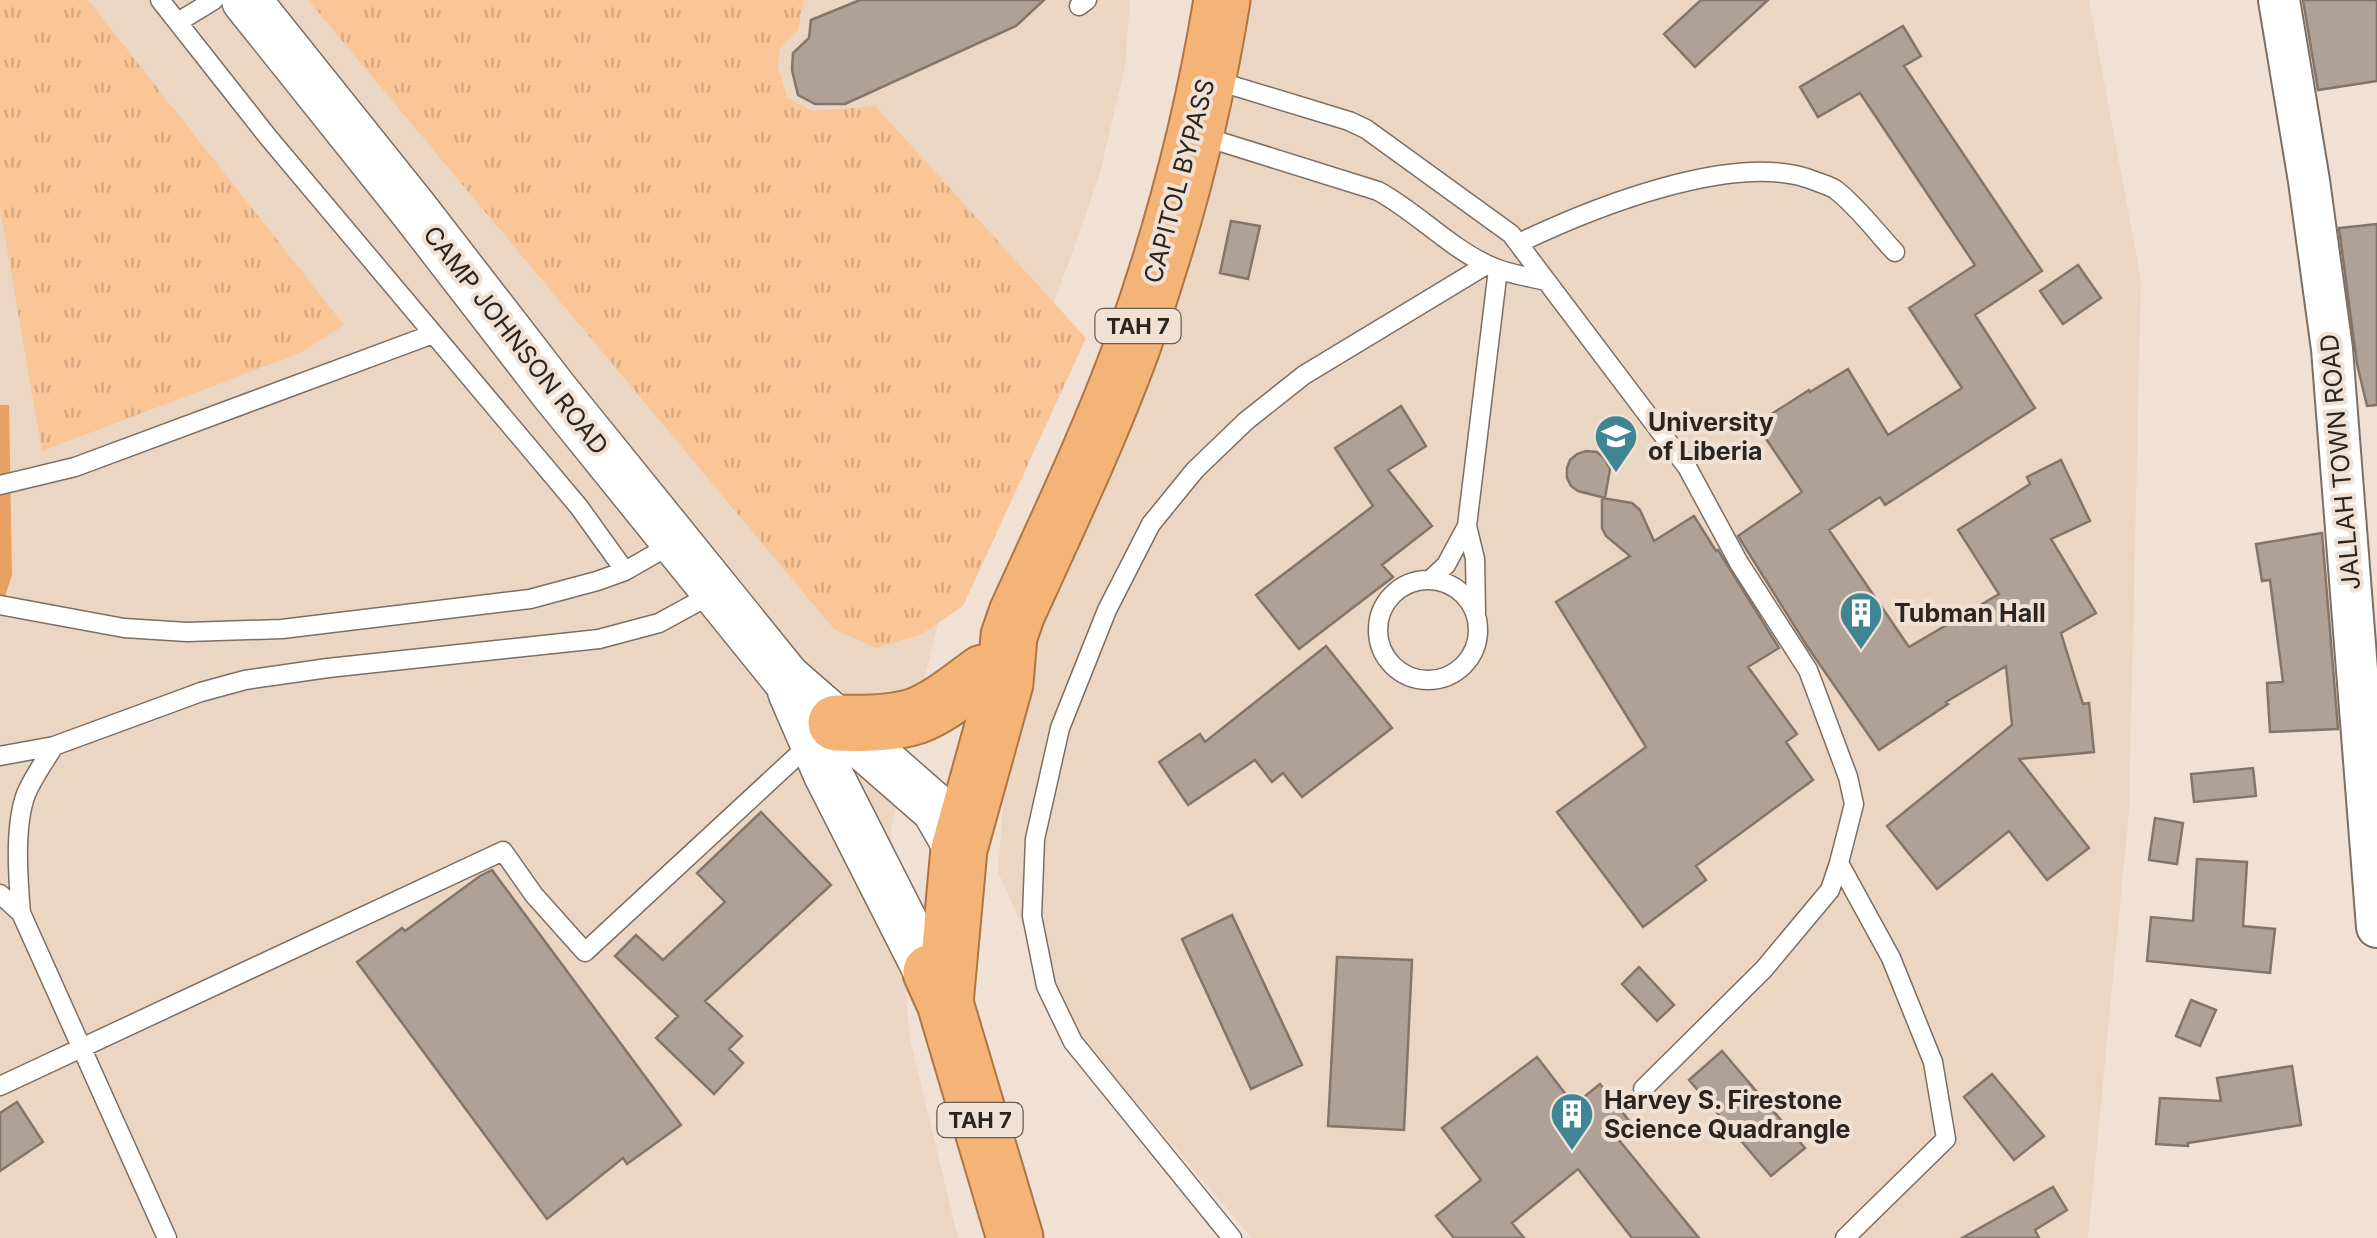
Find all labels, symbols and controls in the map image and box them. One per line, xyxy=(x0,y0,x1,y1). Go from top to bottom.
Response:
street label: CAPITOL BYPASS xyxy=(1137,76,1221,286)
street label: CAMP JOHNSON ROAD xyxy=(417,220,615,460)
road number: TAH 7 xyxy=(1096,309,1180,343)
street label: JALLAH TOWN ROAD xyxy=(2314,333,2366,591)
place label: University of Liberia xyxy=(1648,407,1774,466)
school or university icon: University of Liberia xyxy=(1593,413,1639,474)
building icon: Tubman Hall xyxy=(1838,590,1884,651)
place label: Tubman Hall xyxy=(1894,598,2046,628)
place label: Harvey S. Firestone Science Quadrangle xyxy=(1604,1085,1850,1144)
building icon: Harvey S. Firestone Science Quadrangle xyxy=(1549,1091,1595,1152)
road number: TAH 7 xyxy=(938,1103,1022,1137)

